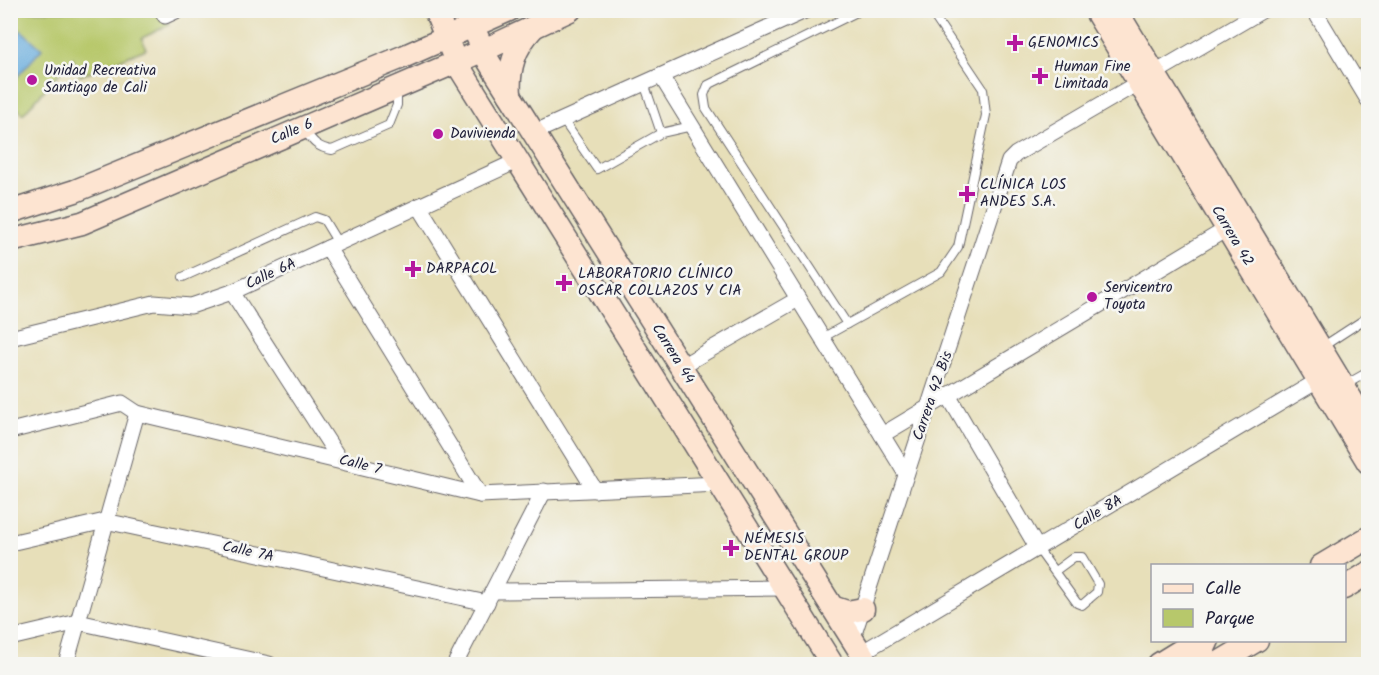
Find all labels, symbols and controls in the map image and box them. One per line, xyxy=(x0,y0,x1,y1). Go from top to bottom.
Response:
place label: GENOMICS xyxy=(1028,31,1099,55)
marker: GENOMICS xyxy=(1006,34,1024,52)
place label: Human Fine Limitada xyxy=(1054,55,1131,96)
place label: Unidad Recreativa Santiago de Cali xyxy=(44,59,156,100)
marker: Human Fine Limitada xyxy=(1031,67,1049,85)
marker: Unidad Recreativa Santiago de Cali xyxy=(25,73,39,87)
street label: Calle 6 xyxy=(267,112,317,152)
place label: Davivienda xyxy=(450,122,516,146)
marker: Davivienda xyxy=(431,127,445,141)
place label: CLÍNICA LOS ANDES S.A. xyxy=(980,173,1066,214)
marker: CLÍNICA LOS ANDES S.A. xyxy=(958,185,976,203)
street label: Carrera 42 xyxy=(1204,201,1260,271)
street label: Calle 6A xyxy=(242,252,300,296)
place label: DARPACOL xyxy=(426,257,497,281)
marker: DARPACOL xyxy=(404,260,422,278)
place label: LABORATORIO CLÍNICO OSCAR COLLAZOS Y CIA xyxy=(578,262,742,303)
marker: LABORATORIO CLÍNICO OSCAR COLLAZOS Y CIA xyxy=(555,274,573,292)
place label: Servicentro Toyota xyxy=(1104,276,1173,317)
marker: Servicentro Toyota xyxy=(1085,290,1099,304)
street label: Carrera 44 xyxy=(645,319,701,389)
street label: Carrera 42 Bis xyxy=(906,347,960,444)
street label: Calle 7 xyxy=(336,448,385,482)
street label: Calle 8A xyxy=(1069,489,1127,537)
place label: NÉMESIS DENTAL GROUP xyxy=(744,527,849,568)
street label: Calle 7A xyxy=(220,535,276,569)
marker: NÉMESIS DENTAL GROUP xyxy=(722,539,740,557)
legend xyxy=(1151,564,1346,642)
text: Calle xyxy=(1205,575,1241,604)
text: Parque xyxy=(1205,605,1254,634)

